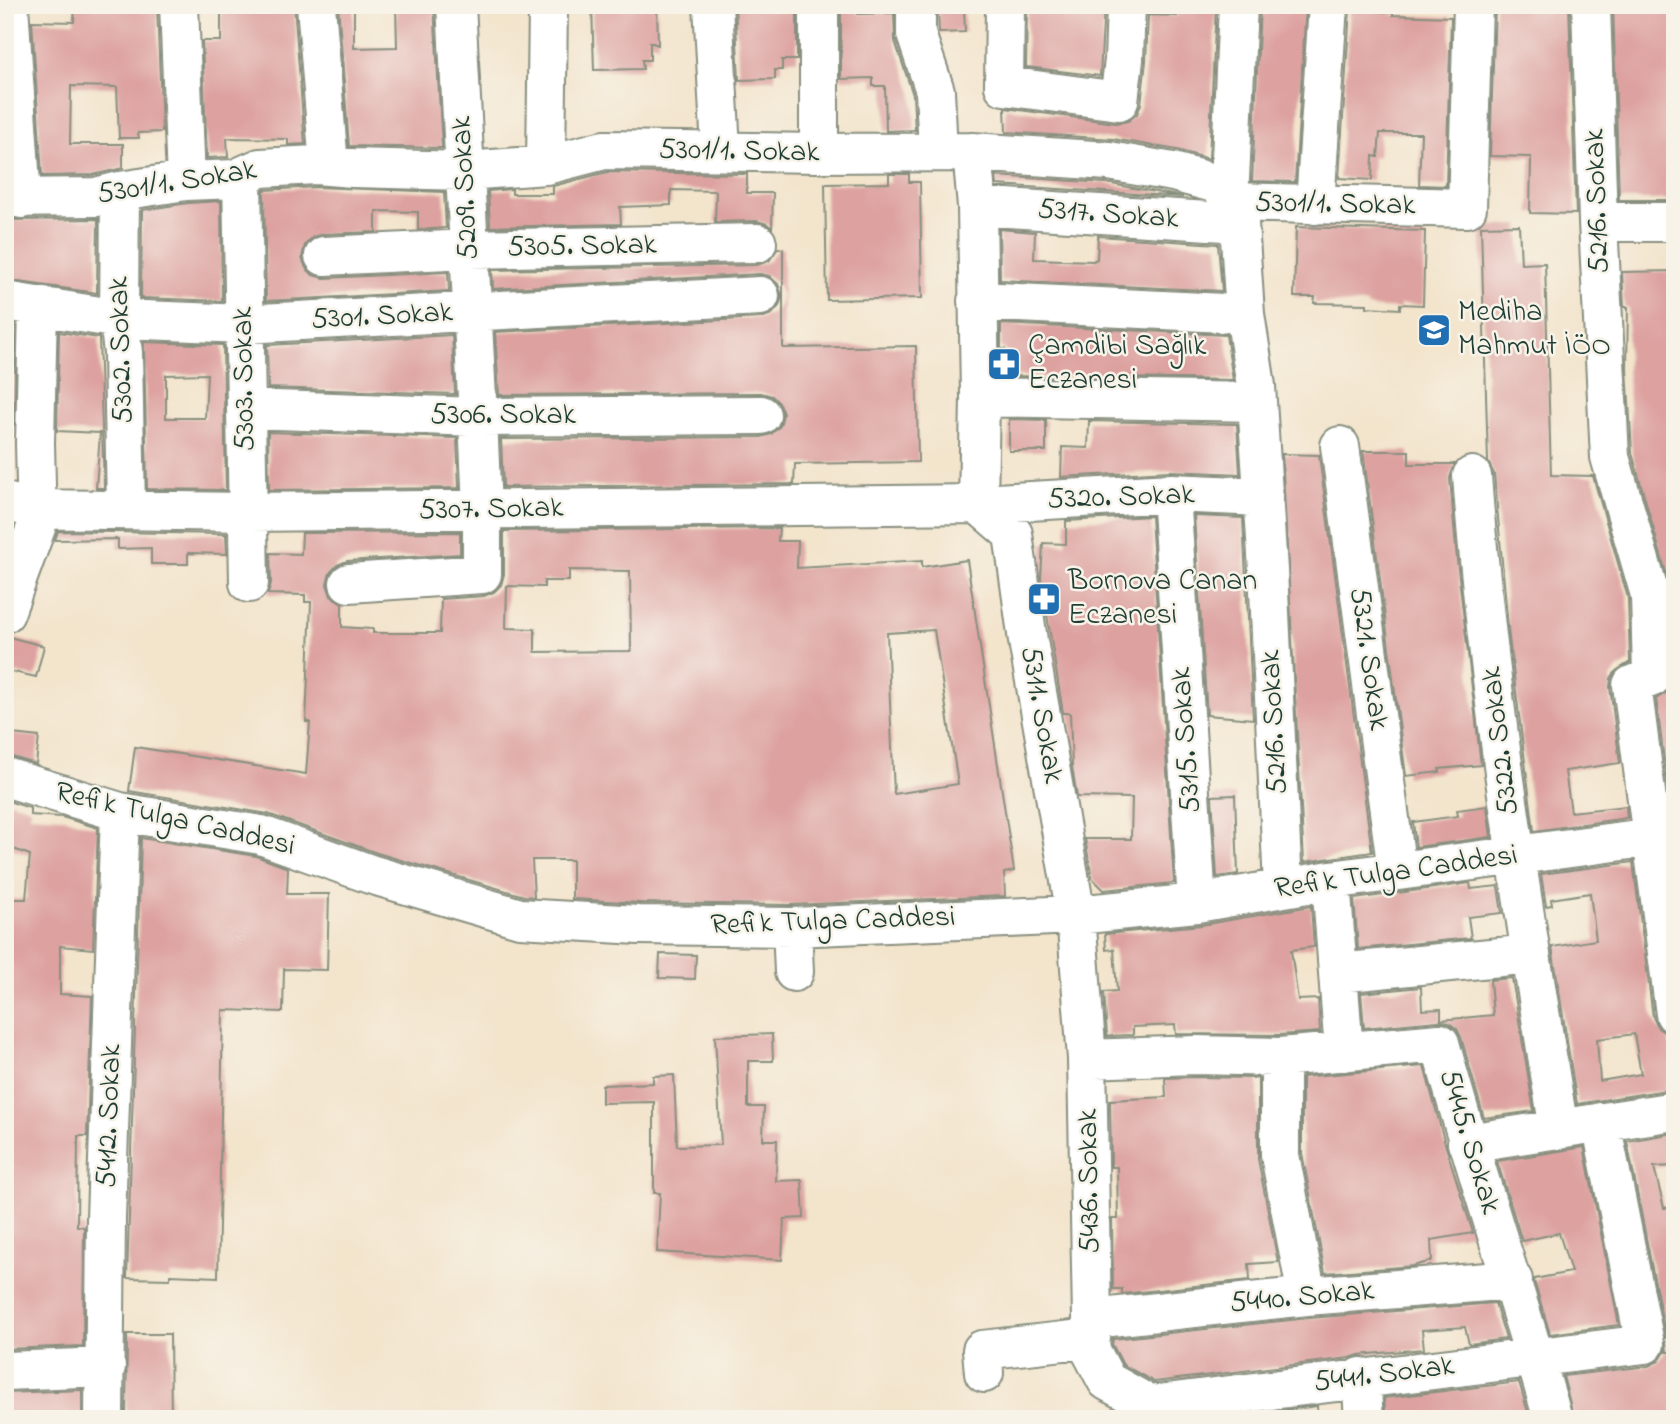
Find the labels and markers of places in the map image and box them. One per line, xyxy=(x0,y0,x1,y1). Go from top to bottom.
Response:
place label: Mediha Mahmut İÖO xyxy=(1458,291,1611,369)
school or university icon: Mediha Mahmut İÖO xyxy=(1415,311,1453,349)
place label: Çamdibi Sağlık Eczanesi xyxy=(1028,325,1207,403)
pharmacy icon: Çamdibi Sağlık Eczanesi xyxy=(985,345,1023,383)
place label: Bornova Canan Eczanesi xyxy=(1067,560,1257,638)
pharmacy icon: Bornova Canan Eczanesi xyxy=(1025,580,1063,618)

